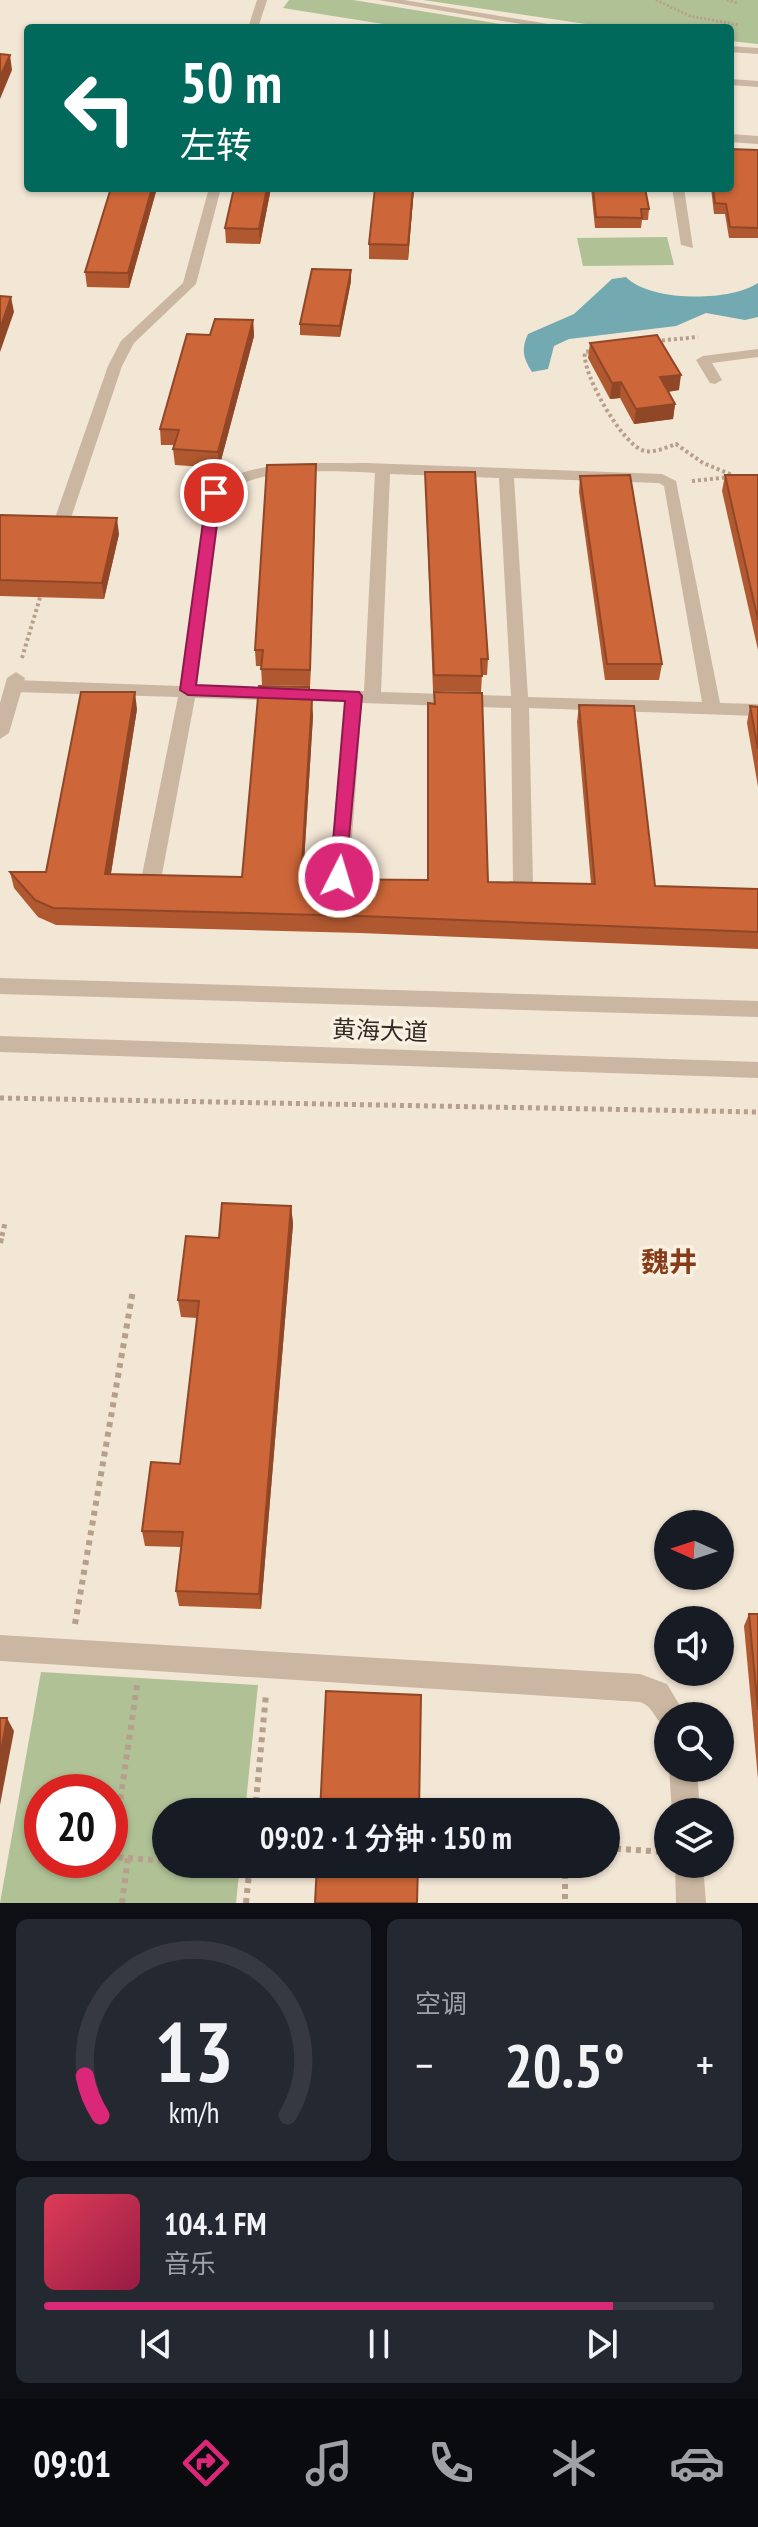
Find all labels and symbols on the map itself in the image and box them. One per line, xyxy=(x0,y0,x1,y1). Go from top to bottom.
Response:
pin xyxy=(180,459,248,527)
position arrow xyxy=(297,835,381,919)
street label: 黄海大道 xyxy=(332,1013,429,1048)
district label: 魏井 xyxy=(641,1243,697,1280)
north arrow xyxy=(654,1510,734,1590)
speed limit sign: 20 xyxy=(24,1774,128,1878)

